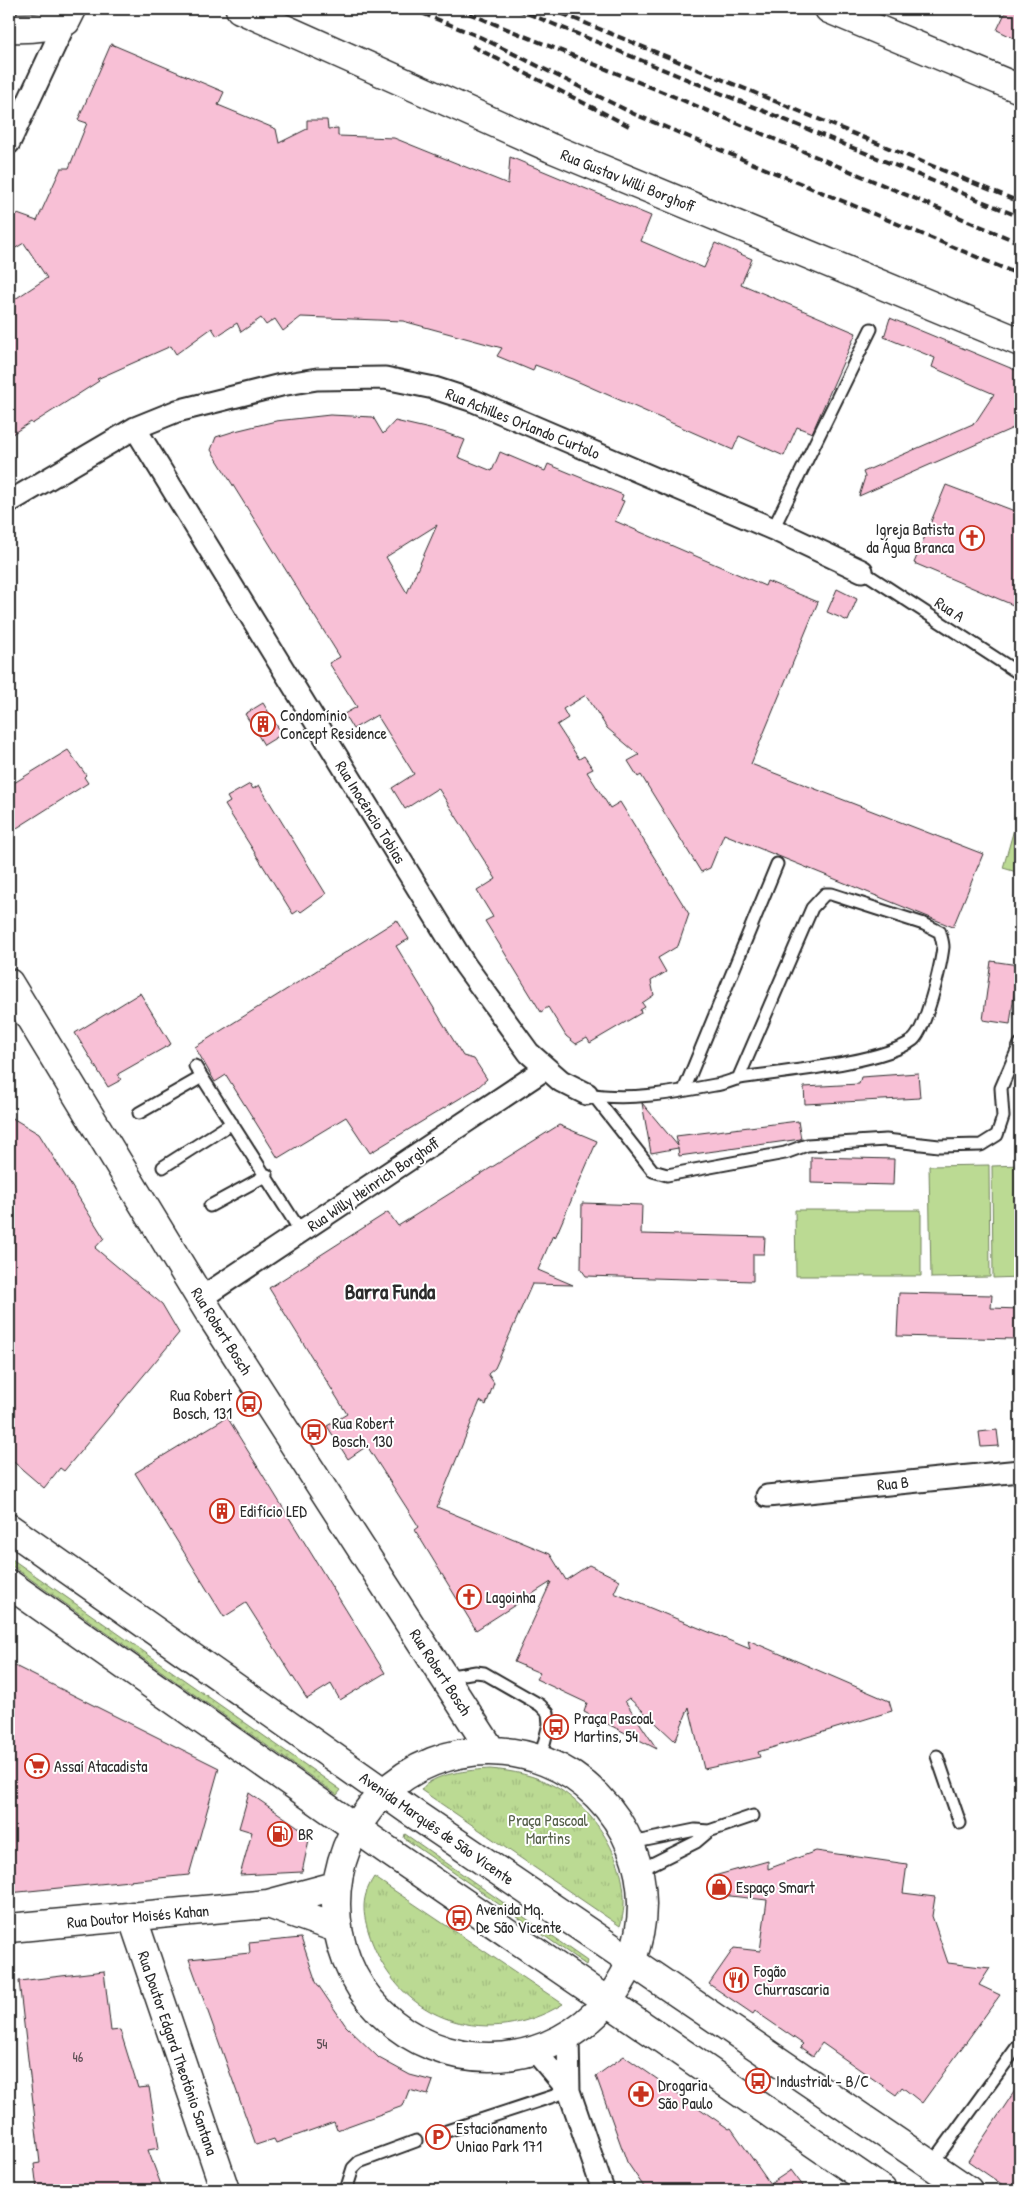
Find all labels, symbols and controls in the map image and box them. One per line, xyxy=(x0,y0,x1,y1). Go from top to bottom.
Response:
street label: Rua Gustav Willi Borghoff xyxy=(558,143,699,217)
street label: Rua Achilles Orlando Curtolo xyxy=(443,382,604,464)
place label: Igreja Batista da Água Branca xyxy=(866,518,954,558)
church icon: Igreja Batista da Água Branca xyxy=(959,525,985,551)
street label: Rua A xyxy=(931,591,969,627)
place label: Condomínio Concept Residence xyxy=(280,704,387,744)
building icon: Condomínio Concept Residence xyxy=(250,711,276,737)
street label: Rua Inocêncio Tobias xyxy=(331,756,411,868)
street label: Rua Willy Heinrich Borghoff xyxy=(303,1131,444,1236)
district label: Barra Funda xyxy=(345,1277,436,1306)
street label: Rua Robert Bosch xyxy=(186,1283,258,1379)
place label: Rua Robert Bosch, 131 xyxy=(170,1384,232,1424)
bus stop icon: Rua Robert Bosch, 131 xyxy=(236,1391,262,1417)
place label: Rua Robert Bosch, 130 xyxy=(332,1412,394,1452)
bus stop icon: Rua Robert Bosch, 130 xyxy=(301,1419,327,1445)
street label: Rua B xyxy=(876,1470,910,1496)
building icon: Edifício LED xyxy=(209,1498,235,1524)
place label: Edifício LED xyxy=(240,1500,307,1522)
church icon: Lagoinha xyxy=(456,1584,482,1610)
place label: Lagoinha xyxy=(486,1586,536,1608)
street label: Rua Robert Bosch xyxy=(405,1624,477,1720)
place label: Praça Pascoal Martins, 54 xyxy=(574,1707,654,1747)
bus stop icon: Praça Pascoal Martins, 54 xyxy=(543,1714,569,1740)
supermarket icon: Assaí Atacadista xyxy=(24,1753,50,1779)
place label: Assaí Atacadista xyxy=(54,1755,148,1777)
street label: Avenida Marquês de São Vicente xyxy=(355,1766,519,1890)
park label: Praça Pascoal Martins xyxy=(508,1809,589,1849)
fuel station icon: BR xyxy=(267,1821,293,1847)
place label: BR xyxy=(298,1823,313,1845)
shop icon: Espaço Smart xyxy=(706,1874,732,1900)
place label: Espaço Smart xyxy=(736,1876,815,1898)
place label: Avenida Mq. De São Vicente xyxy=(476,1898,562,1938)
street label: Rua Doutor Moisés Kahan xyxy=(66,1899,210,1933)
bus stop icon: Avenida Mq. De São Vicente xyxy=(446,1905,472,1931)
street label: Rua Doutor Edgard Theotônio Santana xyxy=(133,1948,223,2158)
place label: Fogão Churrascaria xyxy=(753,1960,829,2000)
restaurant icon: Fogão Churrascaria xyxy=(723,1967,749,1993)
house number: 54 xyxy=(316,2034,328,2053)
house number: 46 xyxy=(73,2047,84,2066)
bus stop icon: Industrial - B/C xyxy=(745,2068,771,2094)
place label: Industrial - B/C xyxy=(776,2070,869,2092)
place label: Drogaria São Paulo xyxy=(658,2074,713,2114)
pharmacy icon: Drogaria São Paulo xyxy=(628,2081,654,2107)
place label: Estacionamento Uniao Park 171 xyxy=(456,2117,548,2157)
parking icon: Estacionamento Uniao Park 171 xyxy=(425,2124,451,2150)

